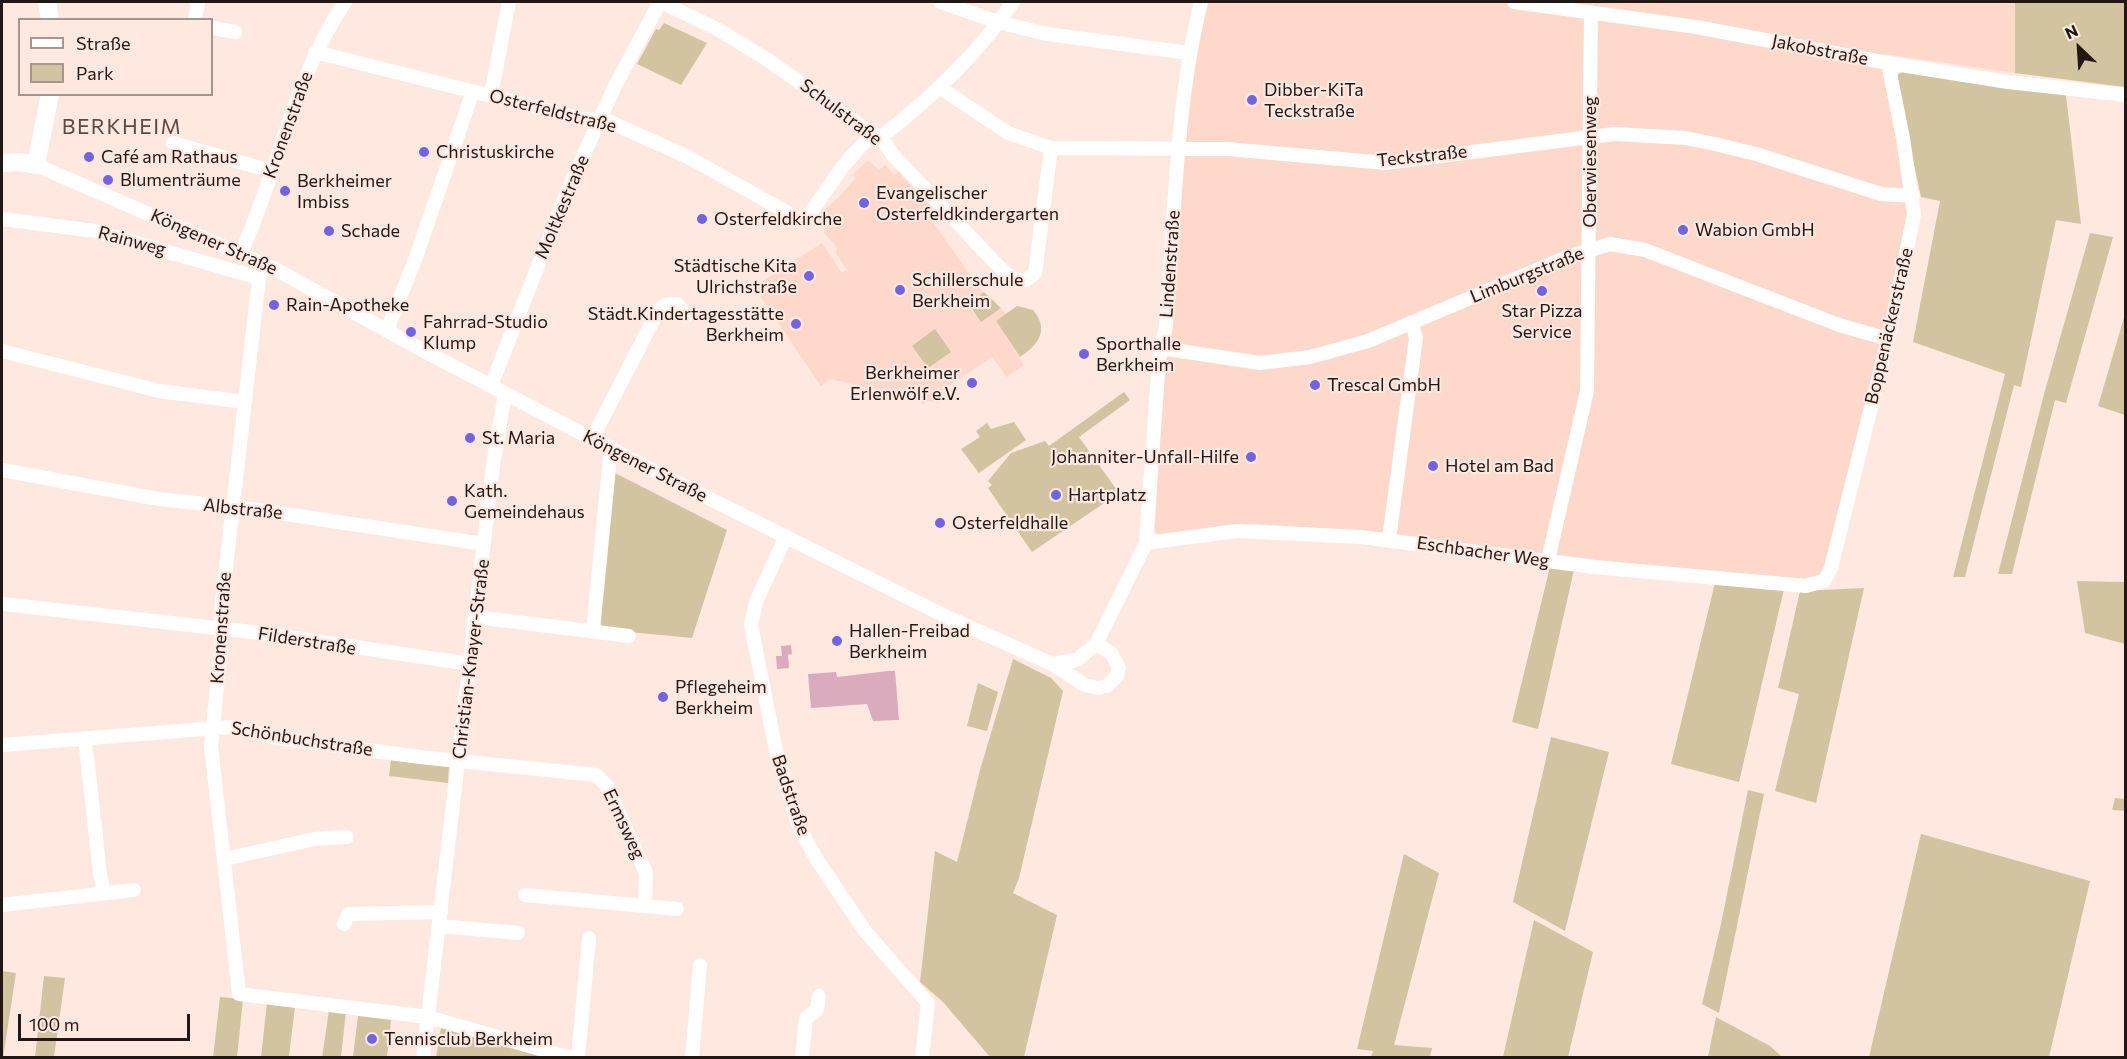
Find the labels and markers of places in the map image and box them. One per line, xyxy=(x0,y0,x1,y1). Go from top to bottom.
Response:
place label: Dibber-KiTa Teckstraße xyxy=(1264,79,1364,122)
marker: Dibber-KiTa Teckstraße xyxy=(1245,93,1259,107)
place label: Christuskirche xyxy=(436,141,554,163)
marker: Christuskirche xyxy=(417,145,431,159)
place label: Café am Rathaus xyxy=(101,146,238,168)
marker: Café am Rathaus xyxy=(82,150,96,164)
place label: Blumenträume xyxy=(120,169,241,191)
place label: Berkheimer Imbiss xyxy=(297,170,392,213)
marker: Blumenträume xyxy=(101,173,115,187)
place label: Evangelischer Osterfeldkindergarten xyxy=(876,182,1059,224)
marker: Berkheimer Imbiss xyxy=(278,184,292,198)
marker: Evangelischer Osterfeldkindergarten xyxy=(857,196,871,210)
place label: Osterfeldkirche xyxy=(714,208,842,230)
marker: Osterfeldkirche xyxy=(695,212,709,226)
place label: Wabion GmbH xyxy=(1695,219,1815,241)
place label: Schade xyxy=(341,220,400,242)
marker: Wabion GmbH xyxy=(1676,223,1690,237)
marker: Schade xyxy=(322,224,336,238)
place label: Städtische Kita Ulrichstraße xyxy=(674,255,797,298)
marker: Städtische Kita Ulrichstraße xyxy=(802,269,816,283)
place label: Schillerschule Berkheim xyxy=(912,269,1023,312)
marker: Schillerschule Berkheim xyxy=(893,283,907,297)
marker: Star Pizza Service xyxy=(1535,284,1549,298)
place label: Rain-Apotheke xyxy=(286,294,409,316)
marker: Rain-Apotheke xyxy=(267,298,281,312)
place label: Star Pizza Service xyxy=(1501,300,1583,342)
place label: Städt.Kindertagesstätte Berkheim xyxy=(588,303,784,346)
place label: Fahrrad-Studio Klump xyxy=(423,311,548,354)
marker: Städt.Kindertagesstätte Berkheim xyxy=(789,317,803,331)
marker: Fahrrad-Studio Klump xyxy=(404,325,418,339)
place label: Sporthalle Berkheim xyxy=(1096,333,1181,376)
marker: Sporthalle Berkheim xyxy=(1077,347,1091,361)
place label: Berkheimer Erlenwölf e.V. xyxy=(850,362,960,404)
place label: Trescal GmbH xyxy=(1327,374,1441,396)
marker: Berkheimer Erlenwölf e.V. xyxy=(965,376,979,390)
marker: Trescal GmbH xyxy=(1308,378,1322,392)
place label: St. Maria xyxy=(482,427,555,449)
marker: St. Maria xyxy=(463,431,477,445)
place label: Johanniter-Unfall-Hilfe xyxy=(1051,446,1239,468)
marker: Johanniter-Unfall-Hilfe xyxy=(1244,450,1258,464)
place label: Hotel am Bad xyxy=(1445,455,1554,477)
marker: Hotel am Bad xyxy=(1426,459,1440,473)
place label: Kath. Gemeindehaus xyxy=(464,480,585,522)
place label: Hartplatz xyxy=(1068,484,1146,506)
marker: Hartplatz xyxy=(1049,488,1063,502)
marker: Kath. Gemeindehaus xyxy=(445,494,459,508)
place label: Osterfeldhalle xyxy=(952,512,1068,534)
marker: Osterfeldhalle xyxy=(933,516,947,530)
place label: Hallen-Freibad Berkheim xyxy=(849,620,970,662)
marker: Hallen-Freibad Berkheim xyxy=(830,634,844,648)
place label: Pflegeheim Berkheim xyxy=(675,676,767,718)
marker: Pflegeheim Berkheim xyxy=(656,690,670,704)
place label: Tennisclub Berkheim xyxy=(384,1028,553,1050)
marker: Tennisclub Berkheim xyxy=(365,1032,379,1046)

